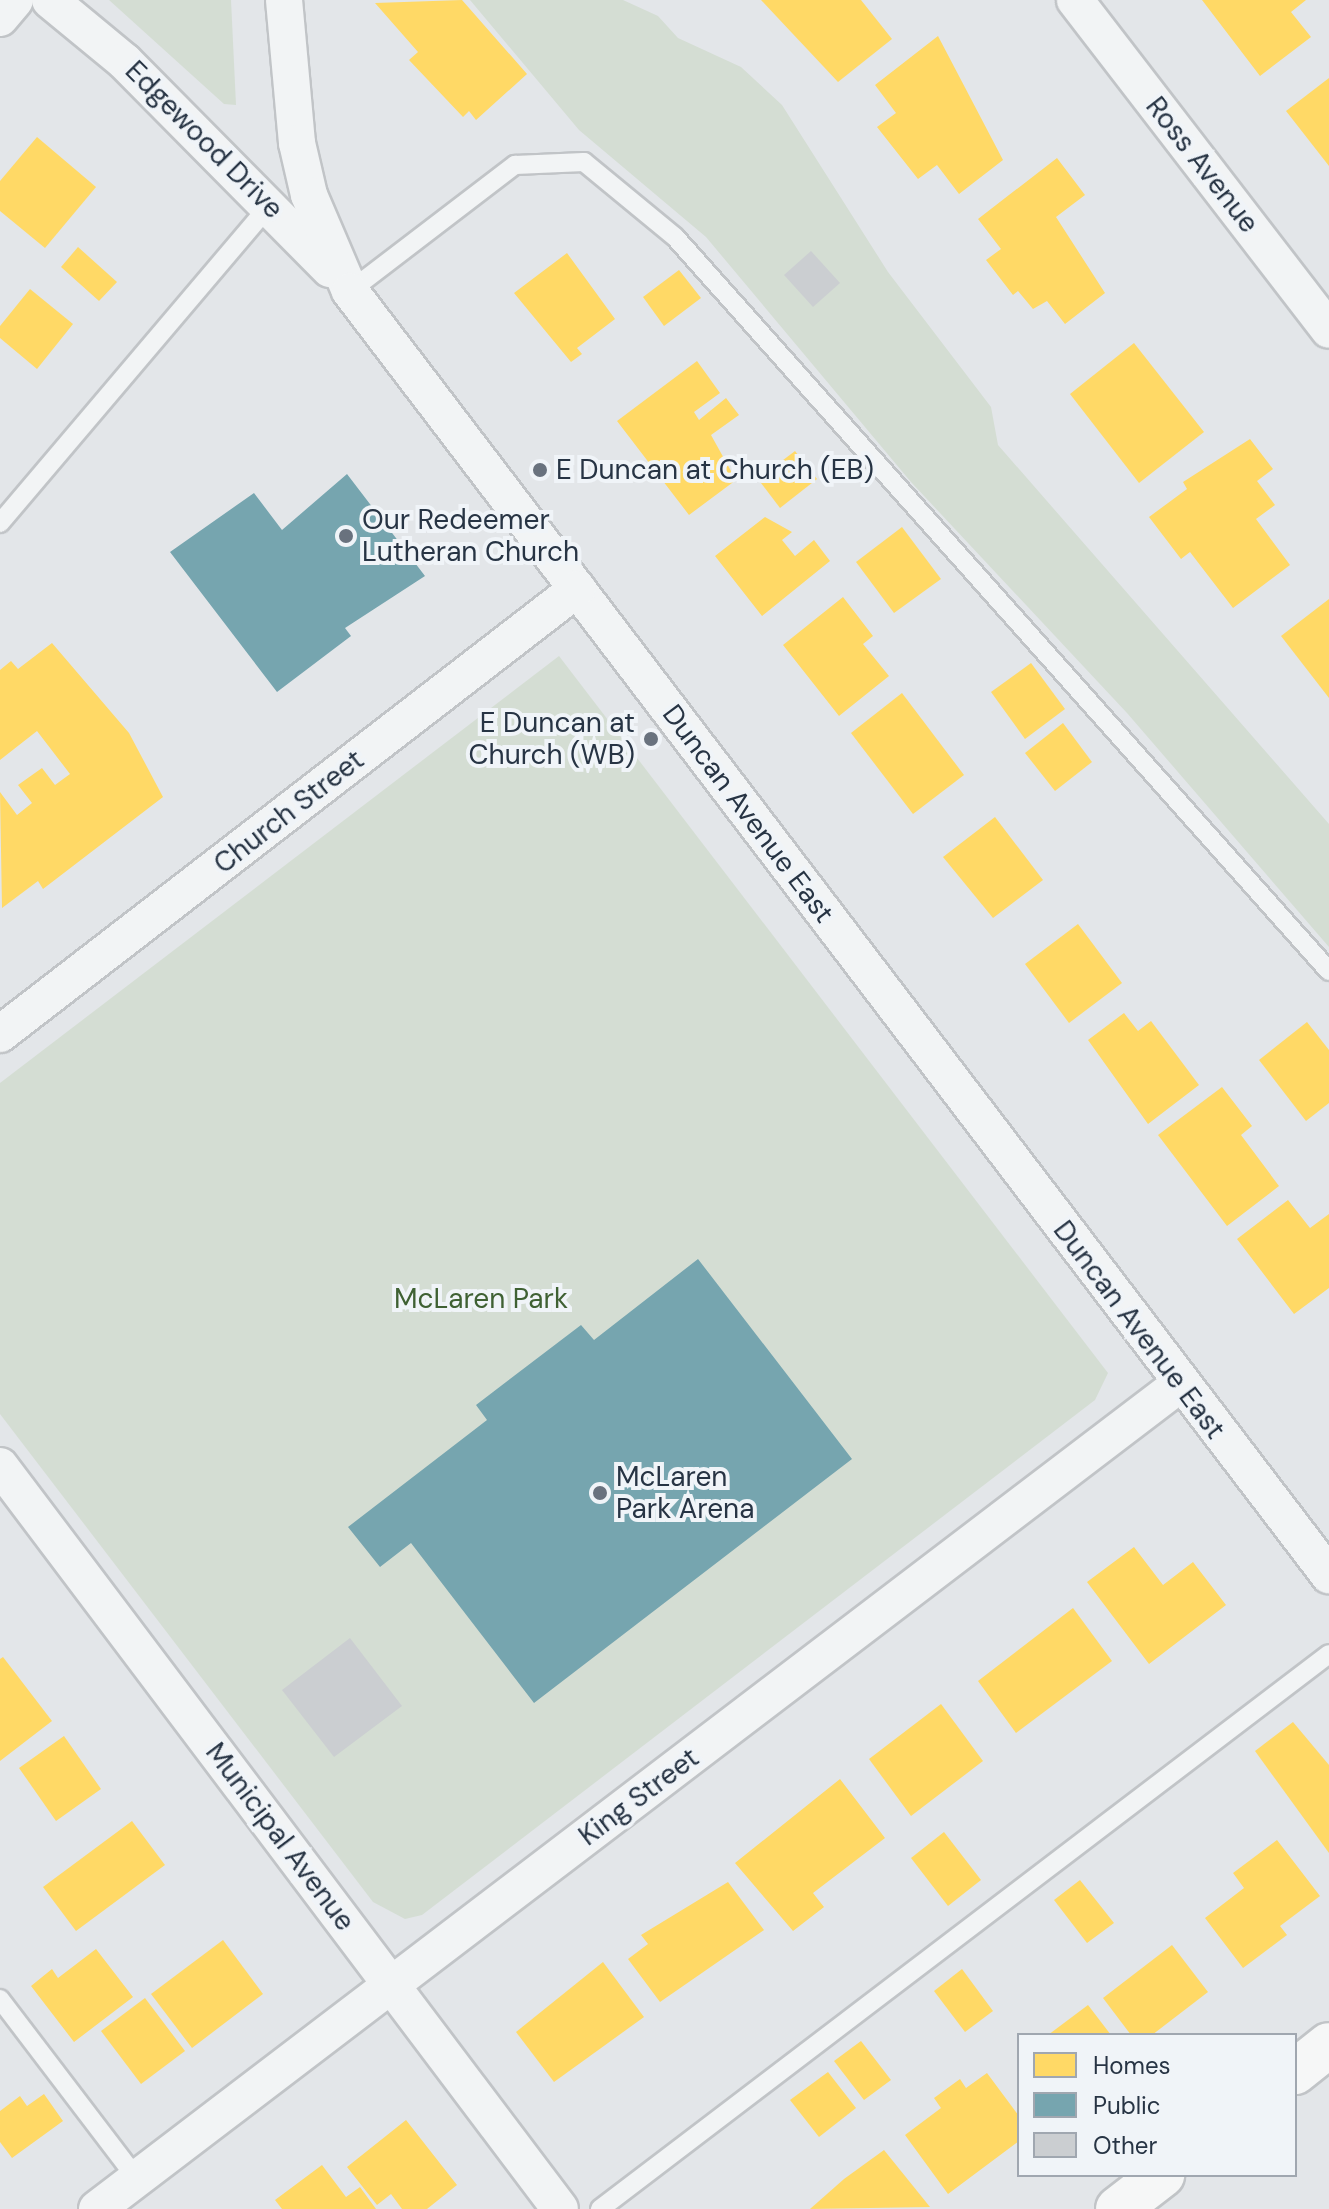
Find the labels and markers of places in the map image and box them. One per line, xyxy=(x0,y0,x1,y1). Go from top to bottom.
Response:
place label: E Duncan at Church (EB) xyxy=(556,453,874,487)
marker: E Duncan at Church (EB) xyxy=(531,461,549,479)
place label: Our Redeemer Lutheran Church xyxy=(362,503,579,569)
marker: Our Redeemer Lutheran Church xyxy=(337,527,355,545)
place label: E Duncan at Church (WB) xyxy=(469,706,635,772)
marker: E Duncan at Church (WB) xyxy=(642,730,660,748)
place label: McLaren Park Arena xyxy=(616,1460,754,1526)
marker: McLaren Park Arena xyxy=(591,1484,609,1502)

